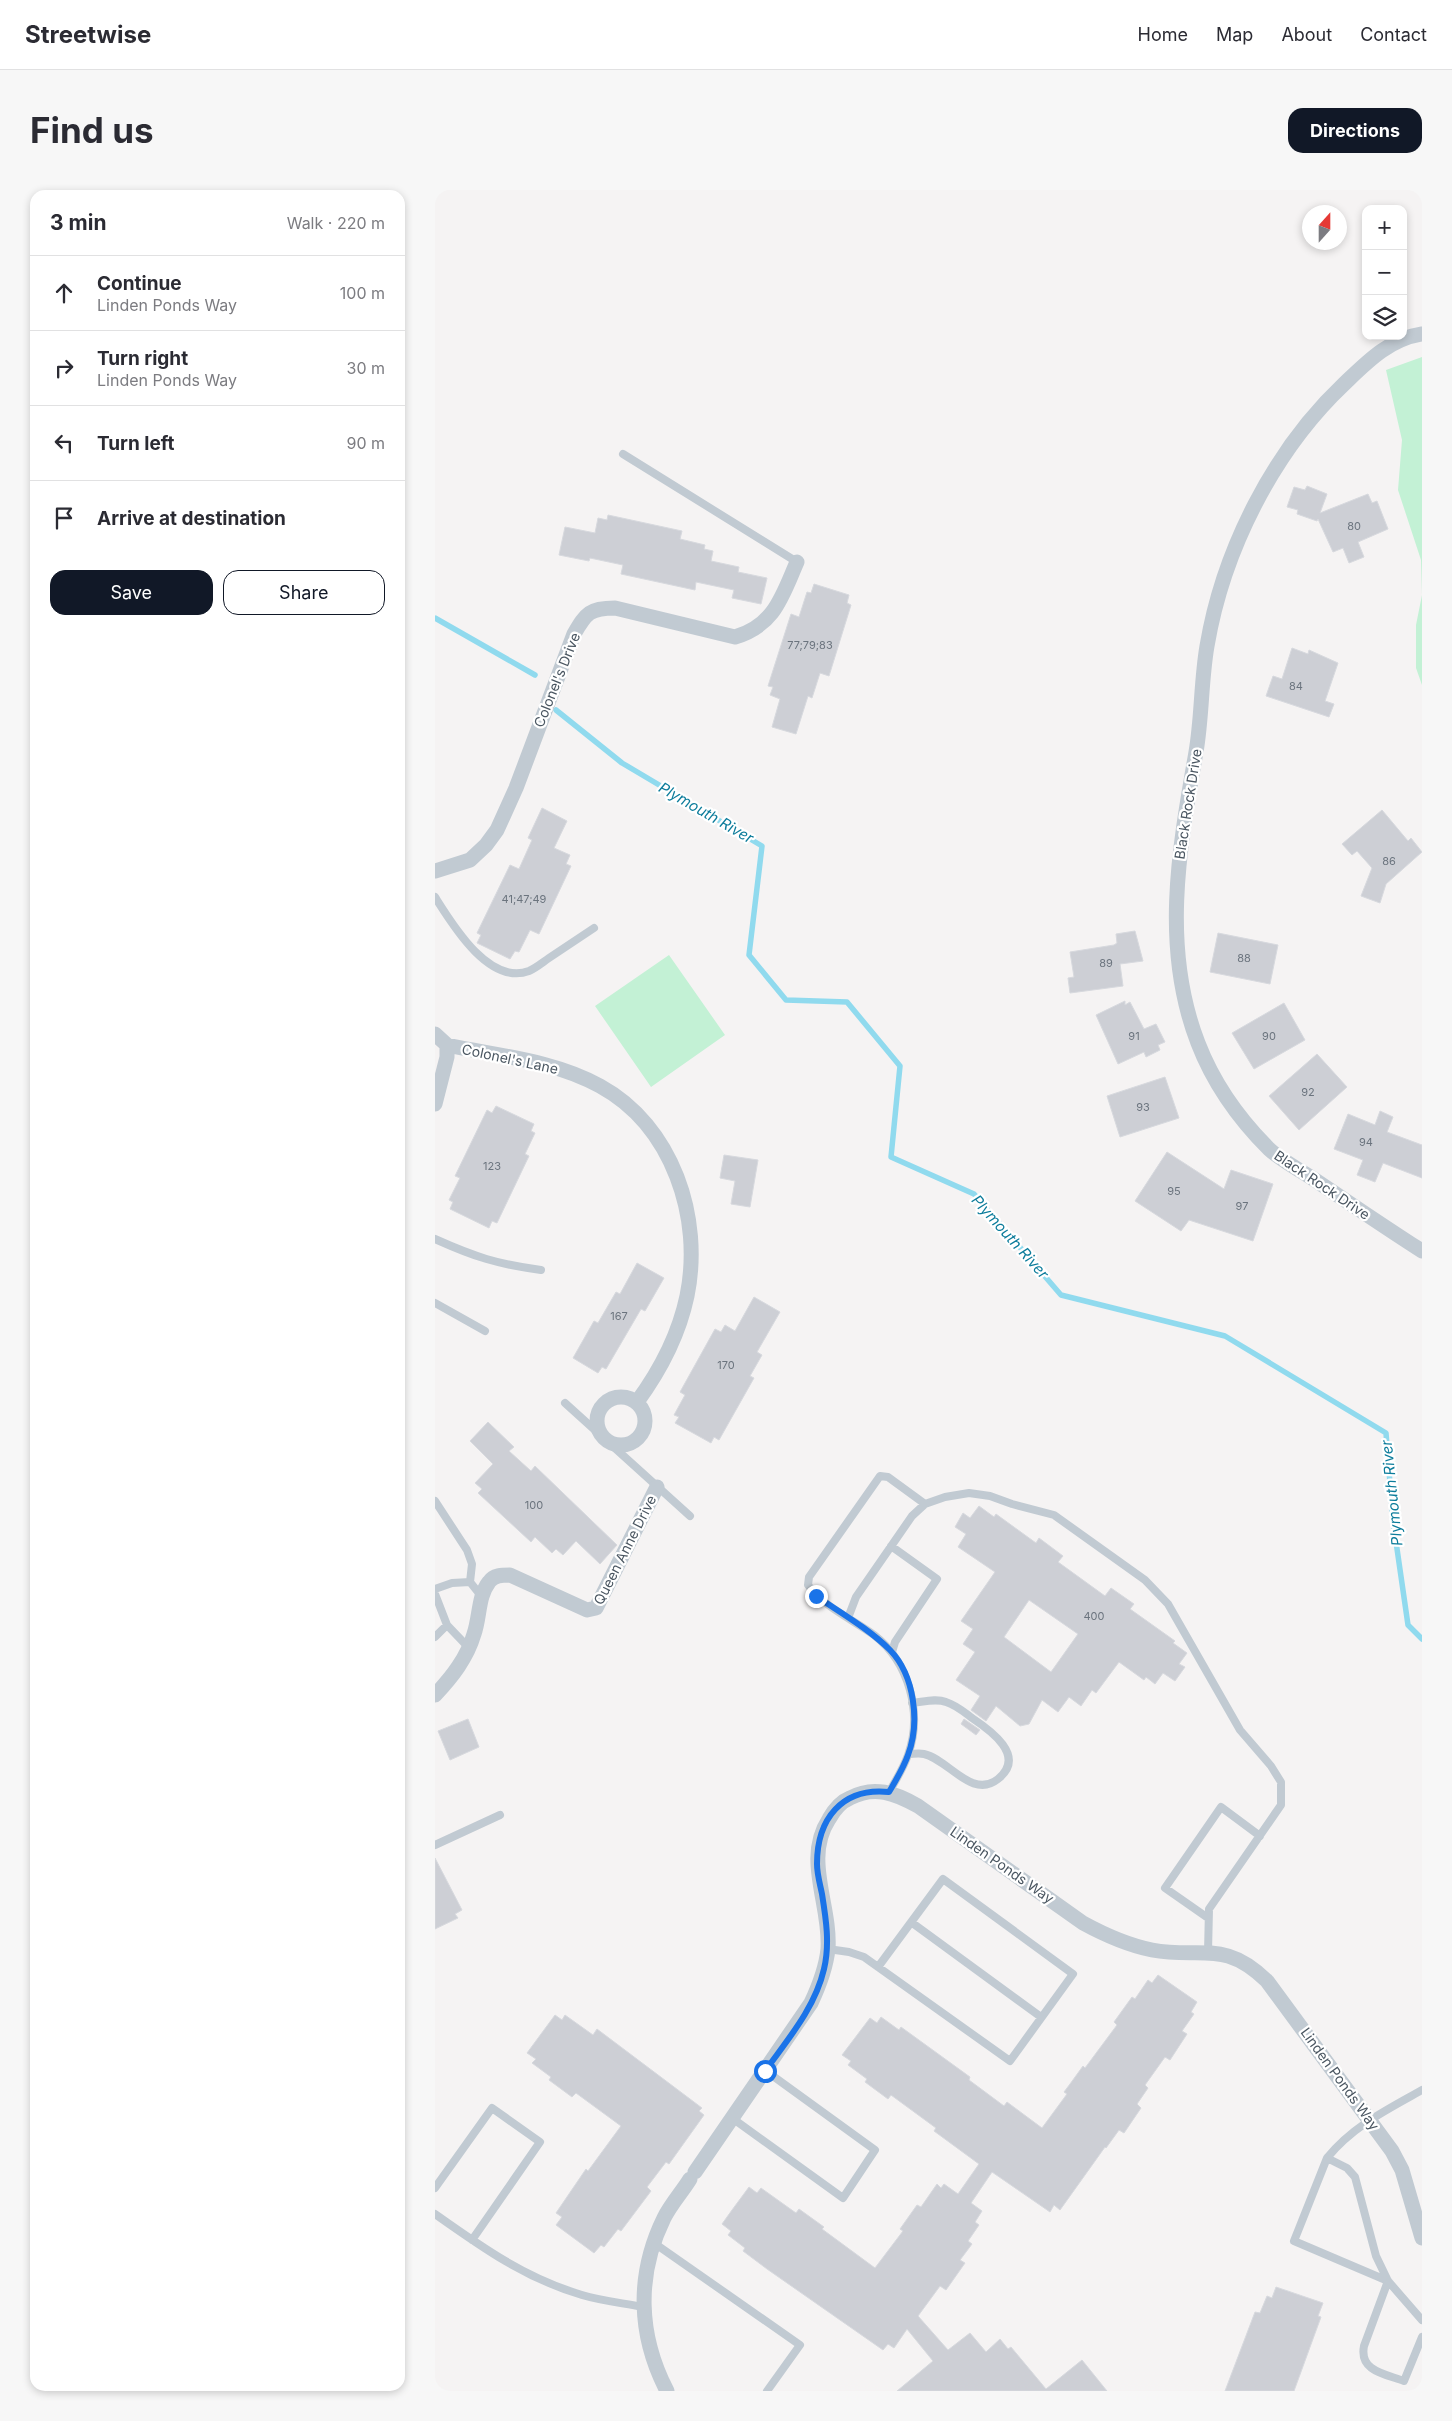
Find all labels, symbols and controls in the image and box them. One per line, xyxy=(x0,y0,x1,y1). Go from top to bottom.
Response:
text: Streetwise xyxy=(25,20,151,49)
text: Home xyxy=(1138,24,1188,45)
text: Map xyxy=(1216,24,1253,45)
text: About xyxy=(1281,24,1332,45)
text: Contact xyxy=(1360,24,1427,45)
button: Directions xyxy=(1288,108,1422,153)
text: Find us xyxy=(30,109,154,151)
north arrow xyxy=(1302,205,1347,250)
map controls xyxy=(1362,205,1407,340)
button: + xyxy=(1362,205,1407,250)
text: 3 min xyxy=(50,210,106,235)
text: Walk · 220 m xyxy=(287,213,385,233)
button: − xyxy=(1362,250,1407,295)
text: Continue xyxy=(97,272,182,295)
icon: ahead xyxy=(50,279,78,307)
text: 100 m xyxy=(340,283,385,303)
text: Linden Ponds Way xyxy=(97,295,237,315)
button: layers xyxy=(1362,295,1407,340)
text: Turn right xyxy=(97,347,188,370)
icon: right xyxy=(50,354,78,382)
text: 30 m xyxy=(347,358,385,378)
text: Linden Ponds Way xyxy=(97,370,237,390)
icon: left xyxy=(50,429,78,457)
text: Turn left xyxy=(97,432,175,455)
text: 90 m xyxy=(346,433,385,453)
icon: arrive xyxy=(50,504,78,532)
text: Arrive at destination xyxy=(97,507,286,530)
house number: 80 xyxy=(1347,519,1361,533)
button: Save xyxy=(50,570,213,615)
button: Share xyxy=(223,570,385,615)
street label: Colonel's Drive xyxy=(530,630,583,730)
house number: 77;79;83 xyxy=(787,638,833,652)
house number: 84 xyxy=(1289,679,1303,693)
street label: Black Rock Drive xyxy=(1170,747,1205,860)
water label: Plymouth River xyxy=(655,778,757,848)
house number: 86 xyxy=(1382,854,1396,868)
house number: 41;47;49 xyxy=(502,892,547,906)
house number: 88 xyxy=(1237,951,1251,965)
house number: 89 xyxy=(1099,956,1113,970)
house number: 91 xyxy=(1128,1029,1140,1043)
house number: 90 xyxy=(1262,1029,1276,1043)
street label: Colonel's Lane xyxy=(460,1040,560,1077)
house number: 92 xyxy=(1301,1085,1315,1099)
house number: 93 xyxy=(1136,1100,1150,1114)
house number: 94 xyxy=(1359,1135,1373,1149)
street label: Black Rock Drive xyxy=(1271,1146,1373,1223)
house number: 123 xyxy=(483,1159,501,1173)
house number: 95 xyxy=(1167,1184,1181,1198)
water label: Plymouth River xyxy=(968,1191,1053,1283)
house number: 97 xyxy=(1236,1199,1248,1213)
house number: 167 xyxy=(610,1309,628,1323)
house number: 170 xyxy=(717,1358,735,1372)
water label: Plymouth River xyxy=(1376,1439,1407,1547)
street label: Queen Anne Drive xyxy=(590,1492,659,1607)
house number: 100 xyxy=(525,1498,543,1512)
route end xyxy=(805,1585,828,1608)
house number: 400 xyxy=(1084,1609,1105,1623)
street label: Linden Ponds Way xyxy=(947,1822,1057,1907)
street label: Linden Ponds Way xyxy=(1298,2024,1383,2133)
route start xyxy=(754,2060,777,2083)

